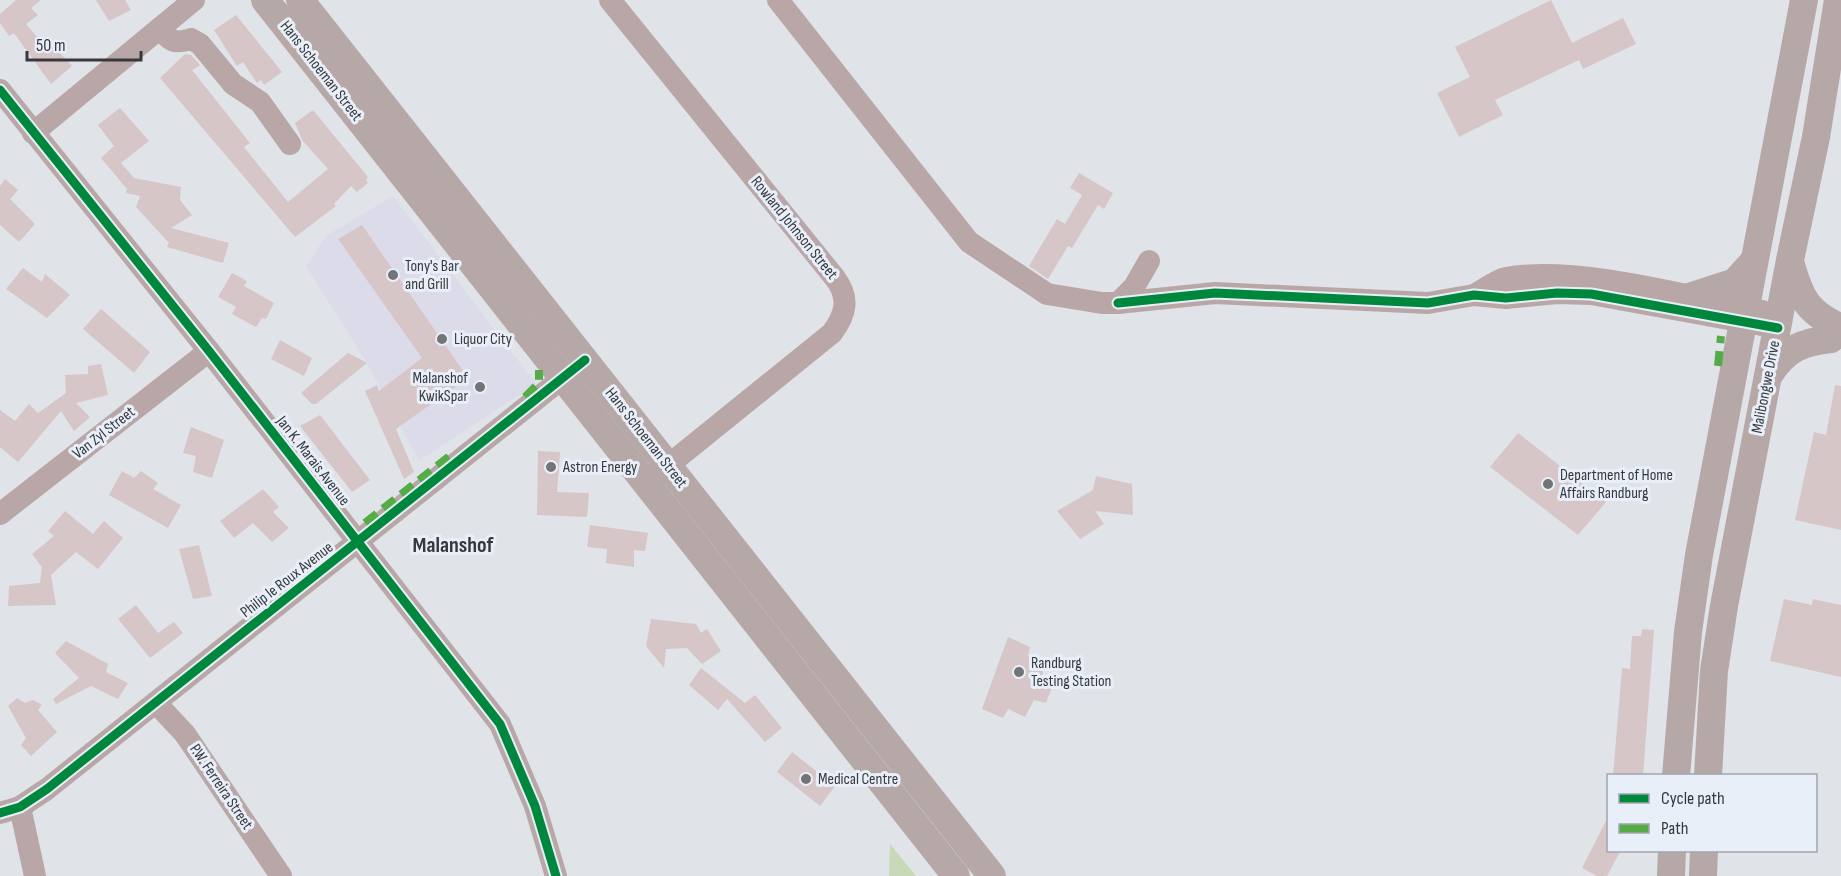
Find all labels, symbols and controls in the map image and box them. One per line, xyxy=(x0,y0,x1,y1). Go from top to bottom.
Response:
street label: Hans Schoeman Street xyxy=(276,17,366,125)
scale bar xyxy=(27,24,141,62)
text: 50 m xyxy=(36,35,66,56)
street label: Rowland Johnson Street xyxy=(747,173,841,283)
place label: Tony's Bar and Grill xyxy=(405,257,459,294)
marker: Tony's Bar and Grill xyxy=(386,268,400,282)
place label: Liquor City xyxy=(454,330,512,349)
marker: Liquor City xyxy=(435,332,449,346)
street label: Malibongwe Drive xyxy=(1748,339,1784,435)
place label: Malanshof KwikSpar xyxy=(413,369,468,406)
marker: Malanshof KwikSpar xyxy=(473,380,487,394)
street label: Hans Schoeman Street xyxy=(601,384,691,492)
street label: Van Zyl Street xyxy=(69,403,139,463)
street label: Jan K. Marais Avenue xyxy=(272,412,354,510)
place label: Astron Energy xyxy=(562,458,637,477)
marker: Astron Energy xyxy=(544,460,558,474)
place label: Department of Home Affairs Randburg xyxy=(1559,466,1673,503)
marker: Department of Home Affairs Randburg xyxy=(1541,477,1555,491)
district label: Malanshof xyxy=(413,532,495,559)
street label: Philip le Roux Avenue xyxy=(237,538,337,622)
place label: Randburg Testing Station xyxy=(1031,654,1111,691)
marker: Randburg Testing Station xyxy=(1012,665,1026,679)
street label: P.W. Ferreira Street xyxy=(185,741,257,834)
place label: Medical Centre xyxy=(818,770,898,789)
marker: Medical Centre xyxy=(799,772,813,786)
legend xyxy=(1607,774,1817,852)
text: Cycle path xyxy=(1661,788,1725,809)
text: Path xyxy=(1661,818,1689,839)

